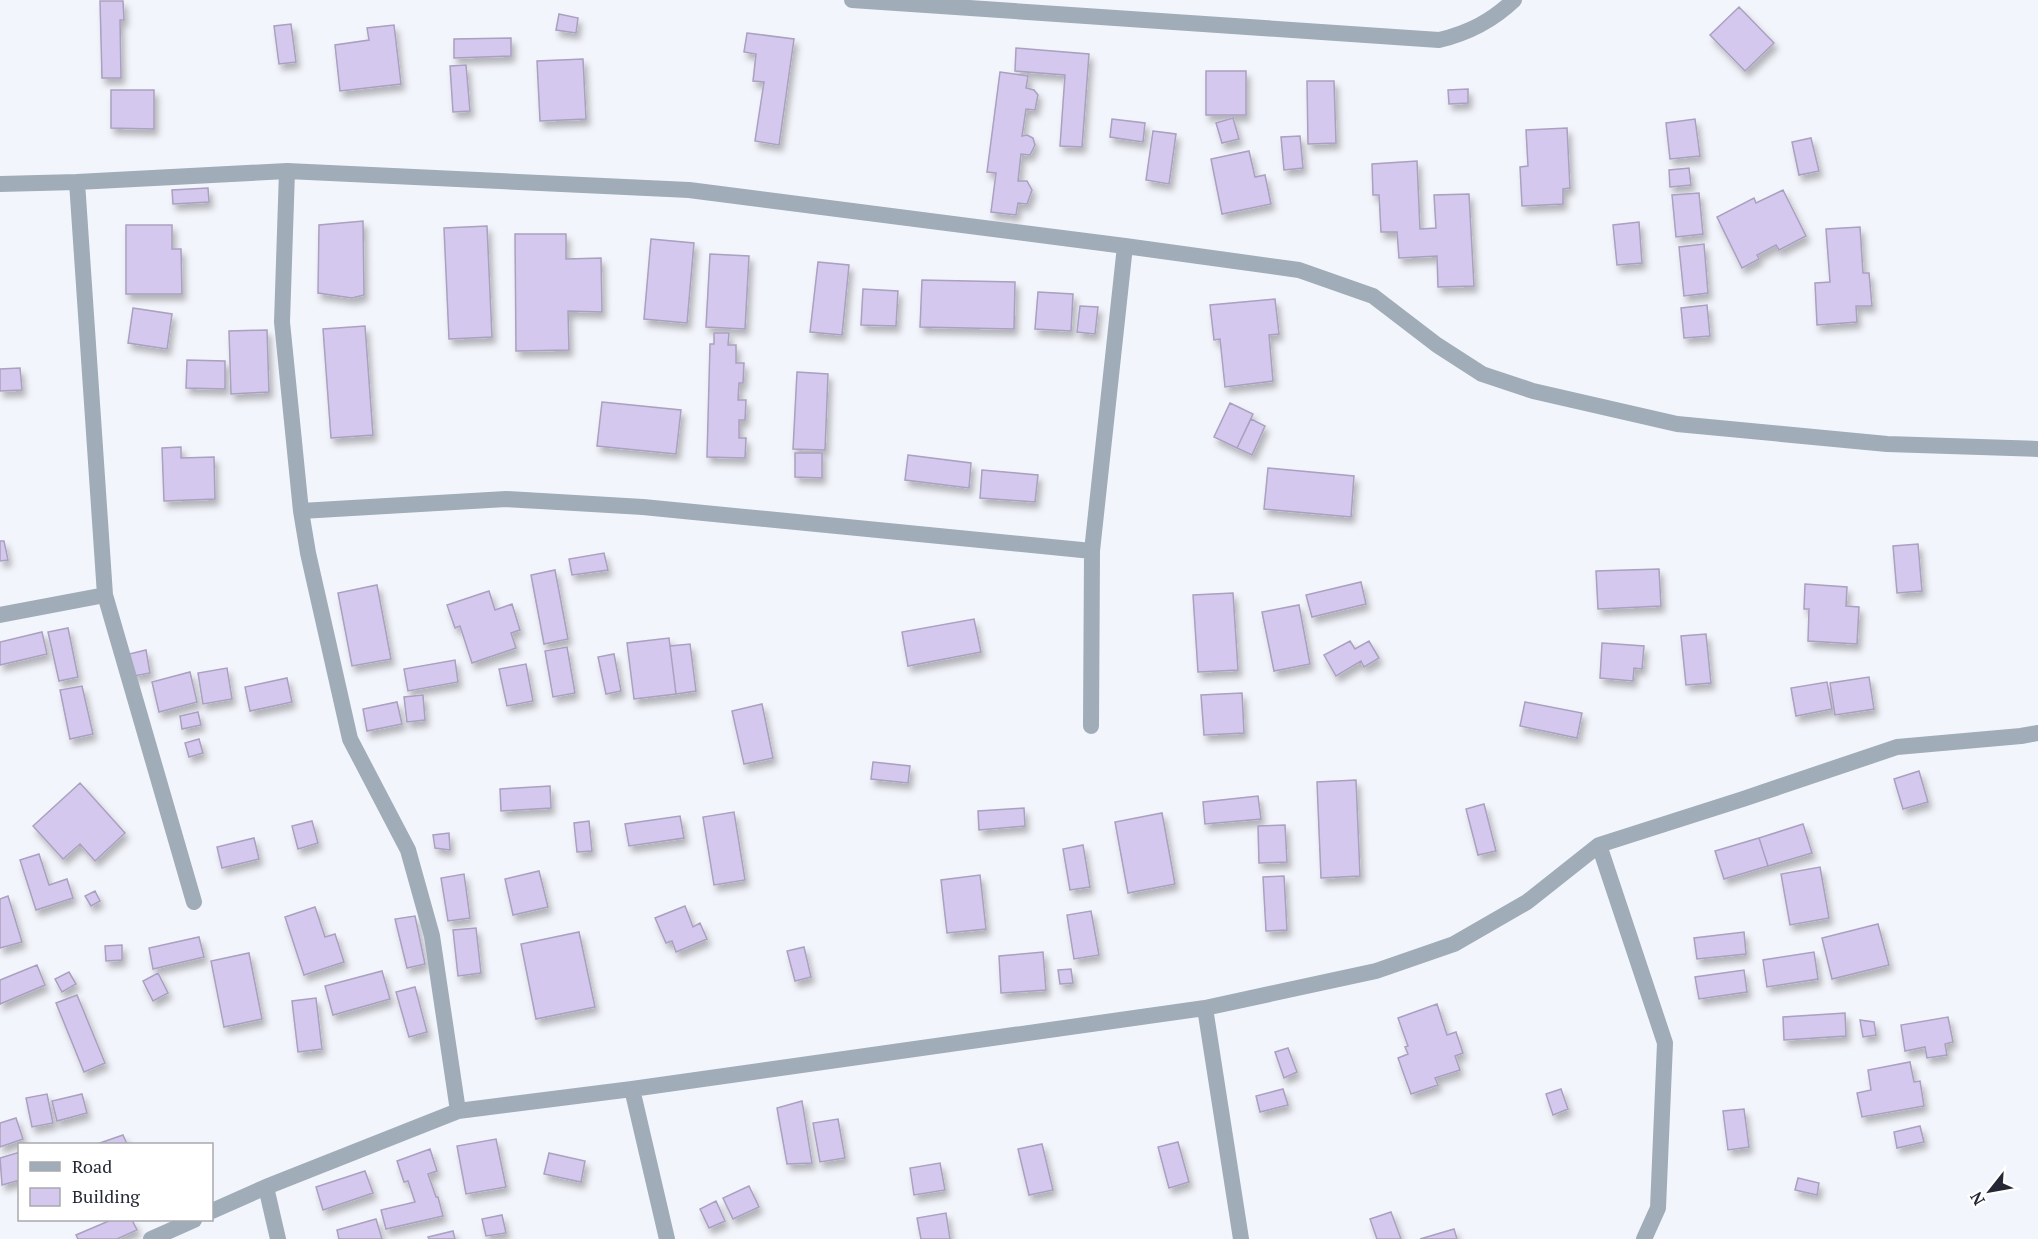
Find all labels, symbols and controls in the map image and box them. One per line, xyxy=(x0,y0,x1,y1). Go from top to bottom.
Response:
legend xyxy=(18,1143,213,1221)
text: Road xyxy=(72,1154,112,1178)
north arrow xyxy=(1960,1161,2020,1221)
text: Building xyxy=(72,1184,140,1208)
text: N xyxy=(1965,1188,1990,1210)

